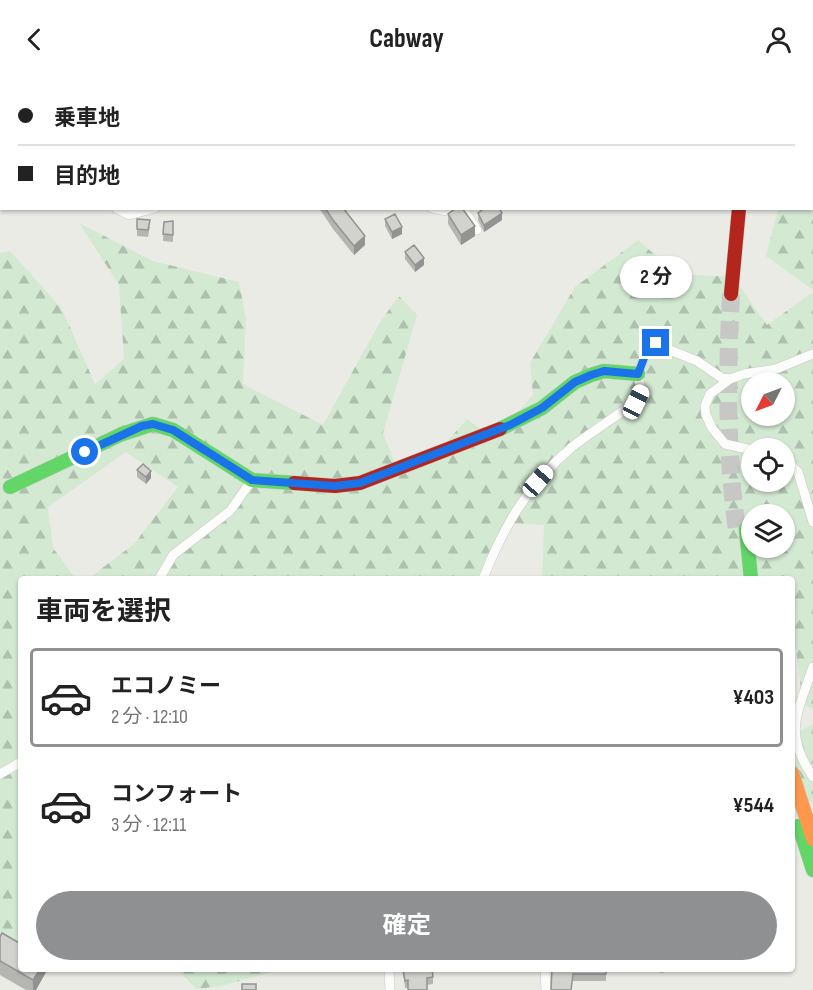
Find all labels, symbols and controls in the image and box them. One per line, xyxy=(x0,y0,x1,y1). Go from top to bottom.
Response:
icon: back xyxy=(18,23,51,56)
text: Cabway xyxy=(369,23,444,55)
icon: person xyxy=(762,23,795,56)
text: 乗車地 xyxy=(54,105,120,132)
text: 目的地 xyxy=(54,163,120,190)
callout: 2 分 xyxy=(620,256,692,298)
text: 2 分 xyxy=(640,265,672,289)
route end xyxy=(642,329,669,356)
north arrow xyxy=(741,372,795,426)
map controls xyxy=(741,372,795,558)
car xyxy=(620,382,652,422)
route start xyxy=(71,438,98,465)
button: locate xyxy=(741,438,795,492)
car xyxy=(519,462,557,500)
button: layers xyxy=(741,504,795,558)
text: 車両を選択 xyxy=(36,596,171,628)
icon: car xyxy=(39,671,93,725)
text: エコノミー xyxy=(111,673,221,700)
text: ¥403 xyxy=(732,684,774,711)
text: 2 分 · 12:10 xyxy=(111,705,188,729)
icon: car xyxy=(39,779,93,833)
text: コンフォート xyxy=(111,781,242,808)
text: ¥544 xyxy=(732,792,774,819)
text: 3 分 · 12:11 xyxy=(111,813,186,837)
button: 確定 xyxy=(36,891,777,960)

